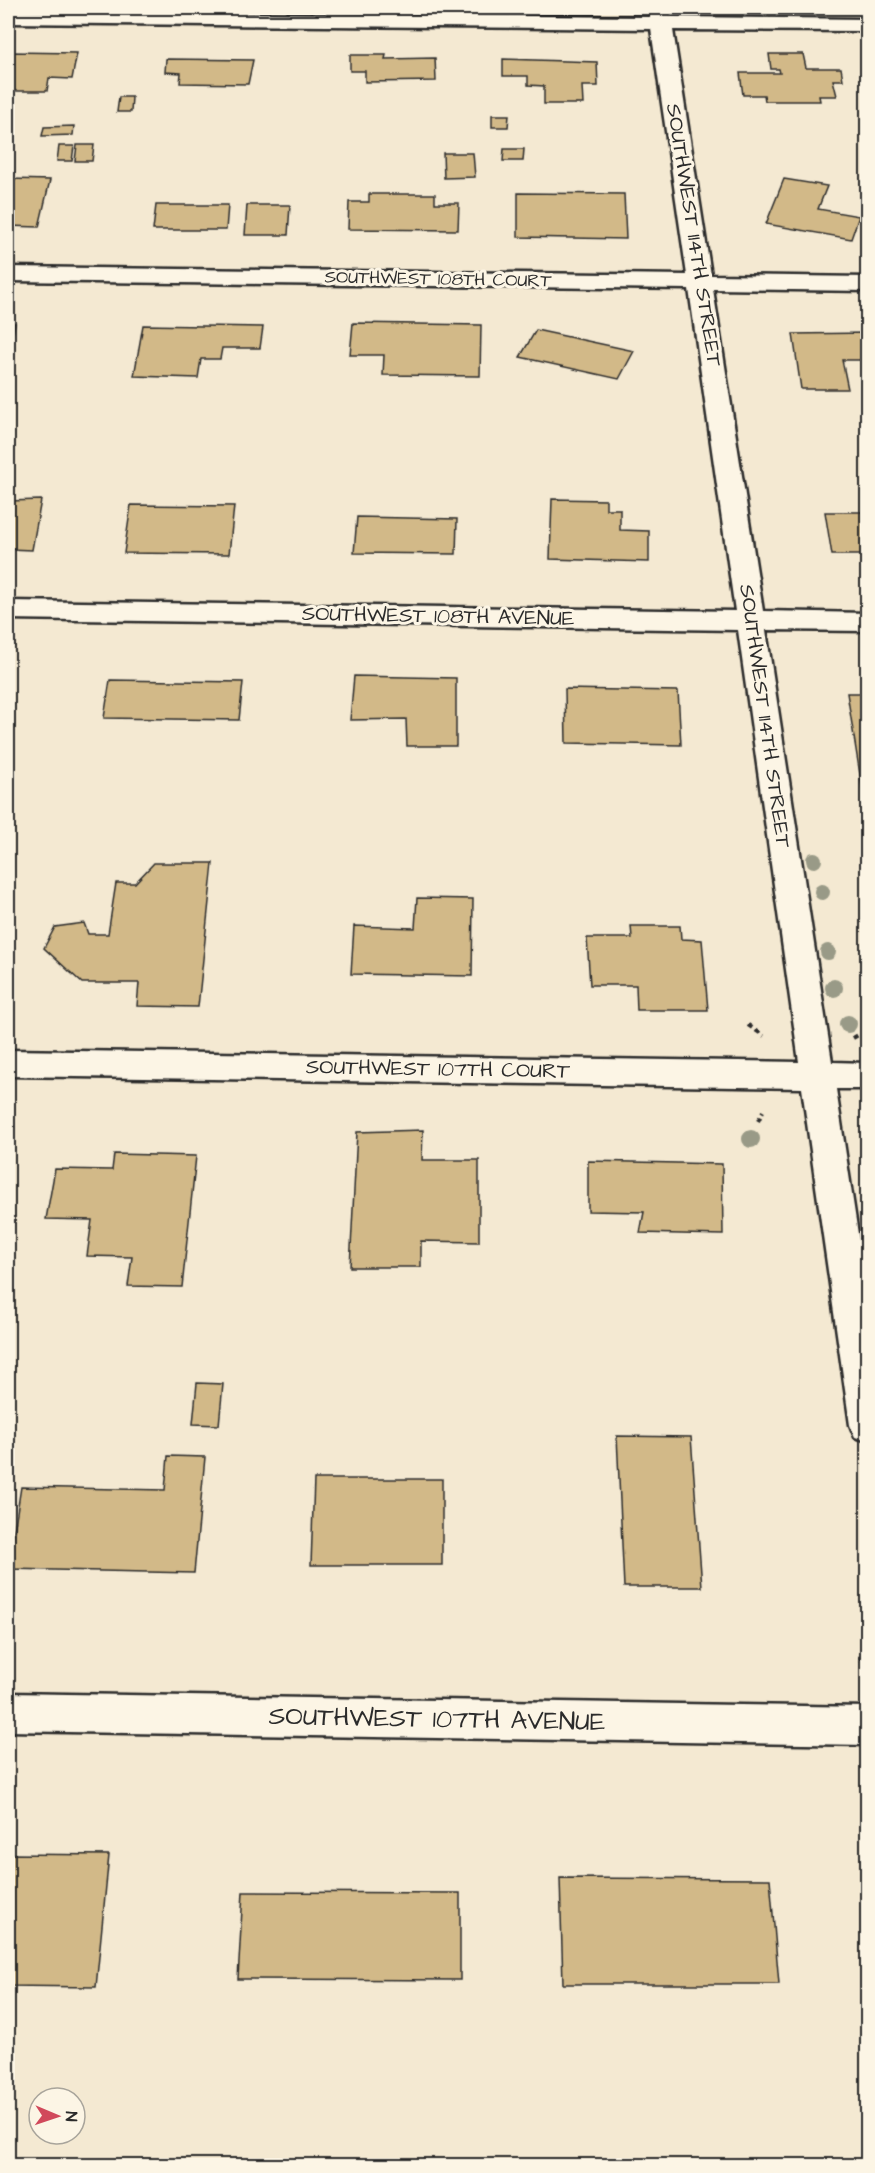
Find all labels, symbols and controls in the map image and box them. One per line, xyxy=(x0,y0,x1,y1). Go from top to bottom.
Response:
street label: SOUTHWEST 114TH STREET xyxy=(659,102,729,369)
street label: SOUTHWEST 108TH COURT xyxy=(324,265,552,293)
street label: SOUTHWEST 114TH STREET xyxy=(732,582,798,850)
street label: SOUTHWEST 108TH AVENUE xyxy=(302,599,575,633)
street label: SOUTHWEST 107TH COURT xyxy=(306,1052,571,1086)
street label: SOUTHWEST 107TH AVENUE xyxy=(268,1698,606,1740)
north arrow xyxy=(27,2086,87,2146)
text: N xyxy=(60,2111,82,2122)

